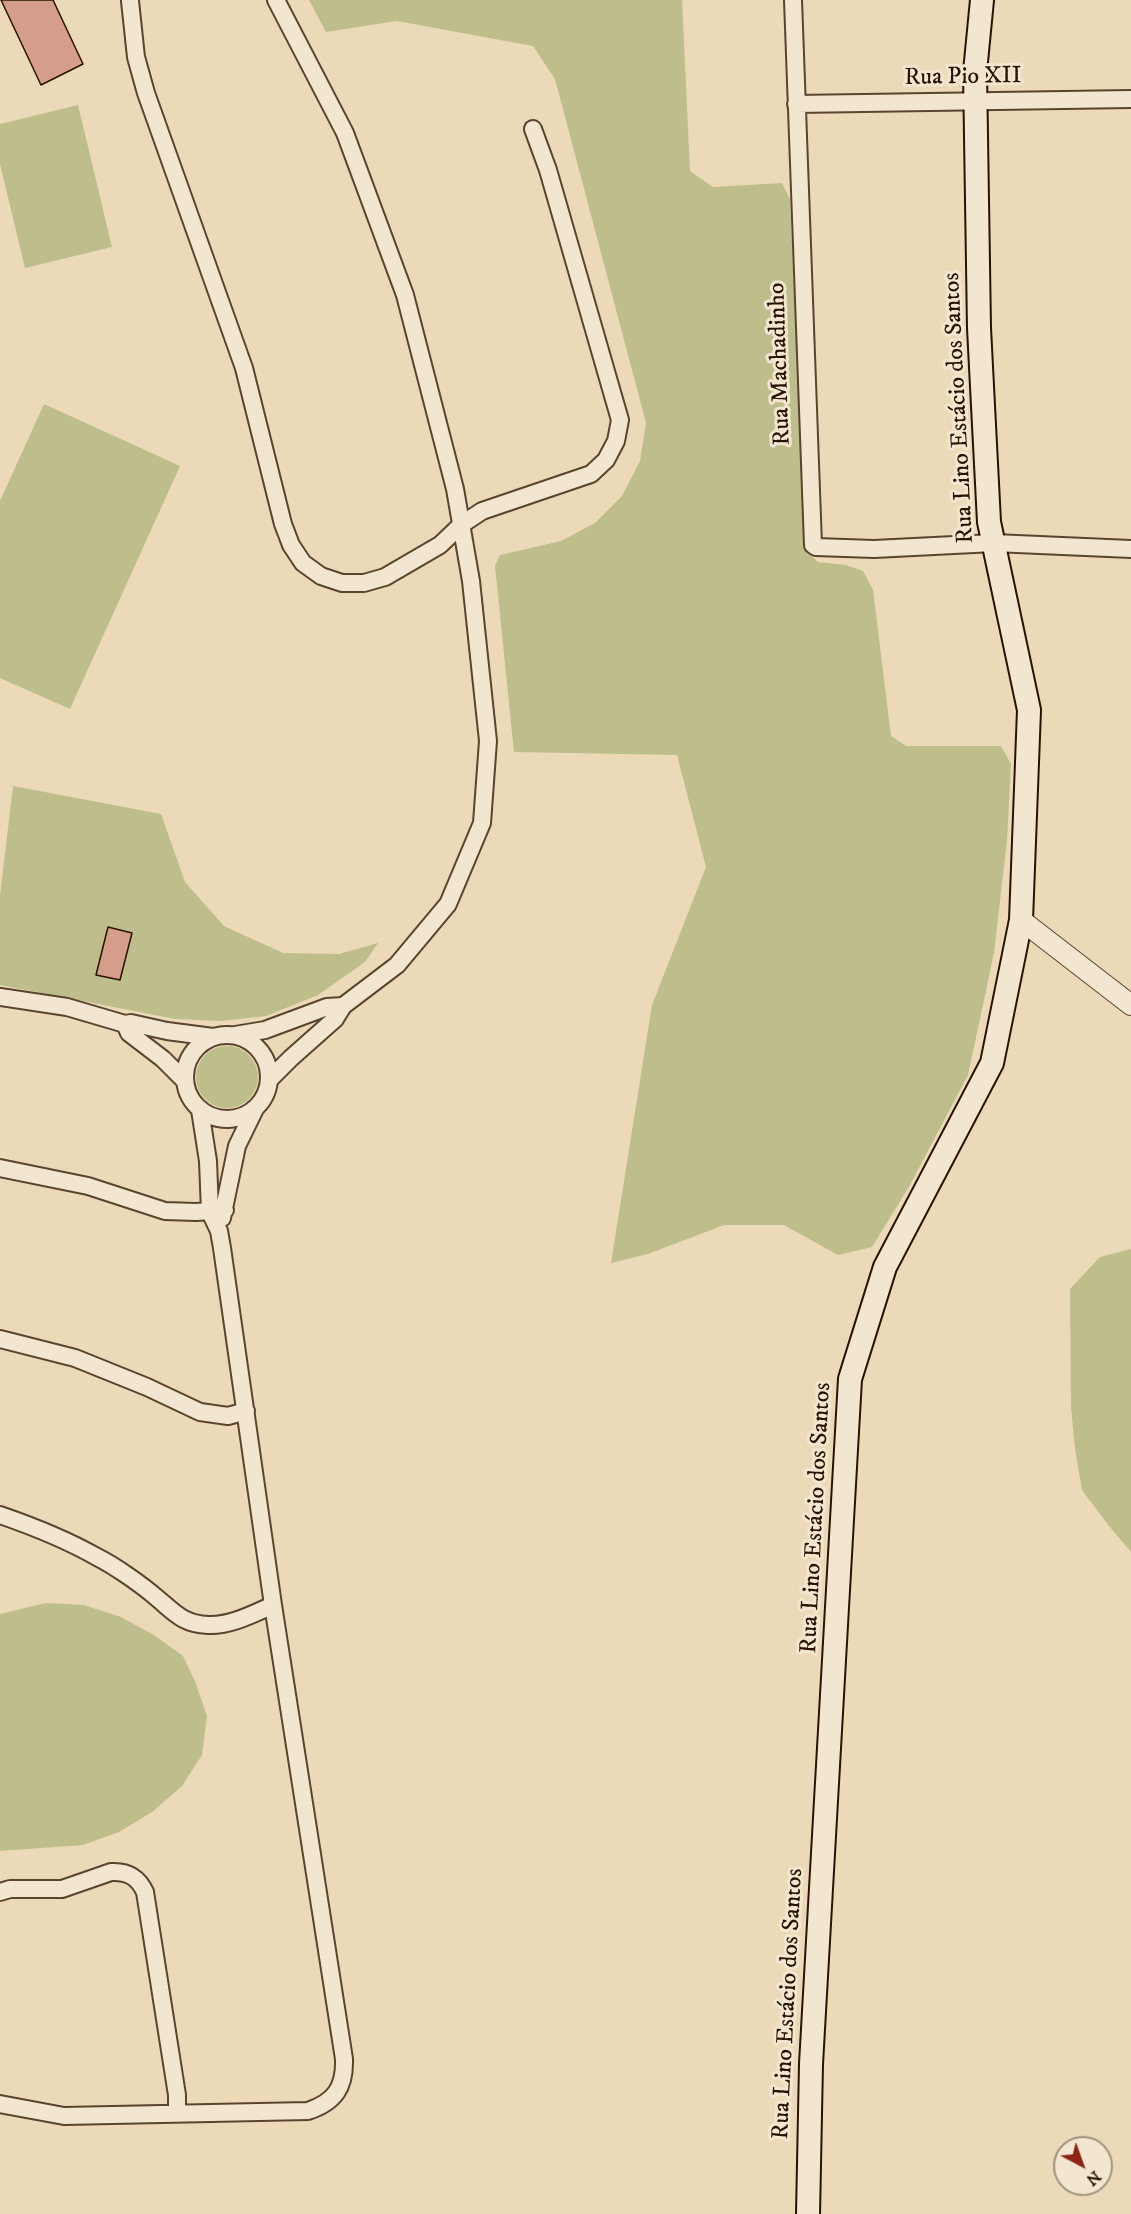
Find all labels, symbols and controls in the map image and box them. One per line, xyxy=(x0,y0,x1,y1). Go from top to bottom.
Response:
street label: Rua Pio XII xyxy=(904,63,1022,93)
street label: Rua Lino Estácio dos Santos xyxy=(939,272,981,544)
street label: Rua Machadinho xyxy=(764,282,798,446)
street label: Rua Lino Estácio dos Santos xyxy=(796,1382,838,1654)
street label: Rua Lino Estácio dos Santos xyxy=(768,1868,810,2140)
north arrow xyxy=(1053,2136,1113,2196)
text: N xyxy=(1082,2166,1105,2190)

